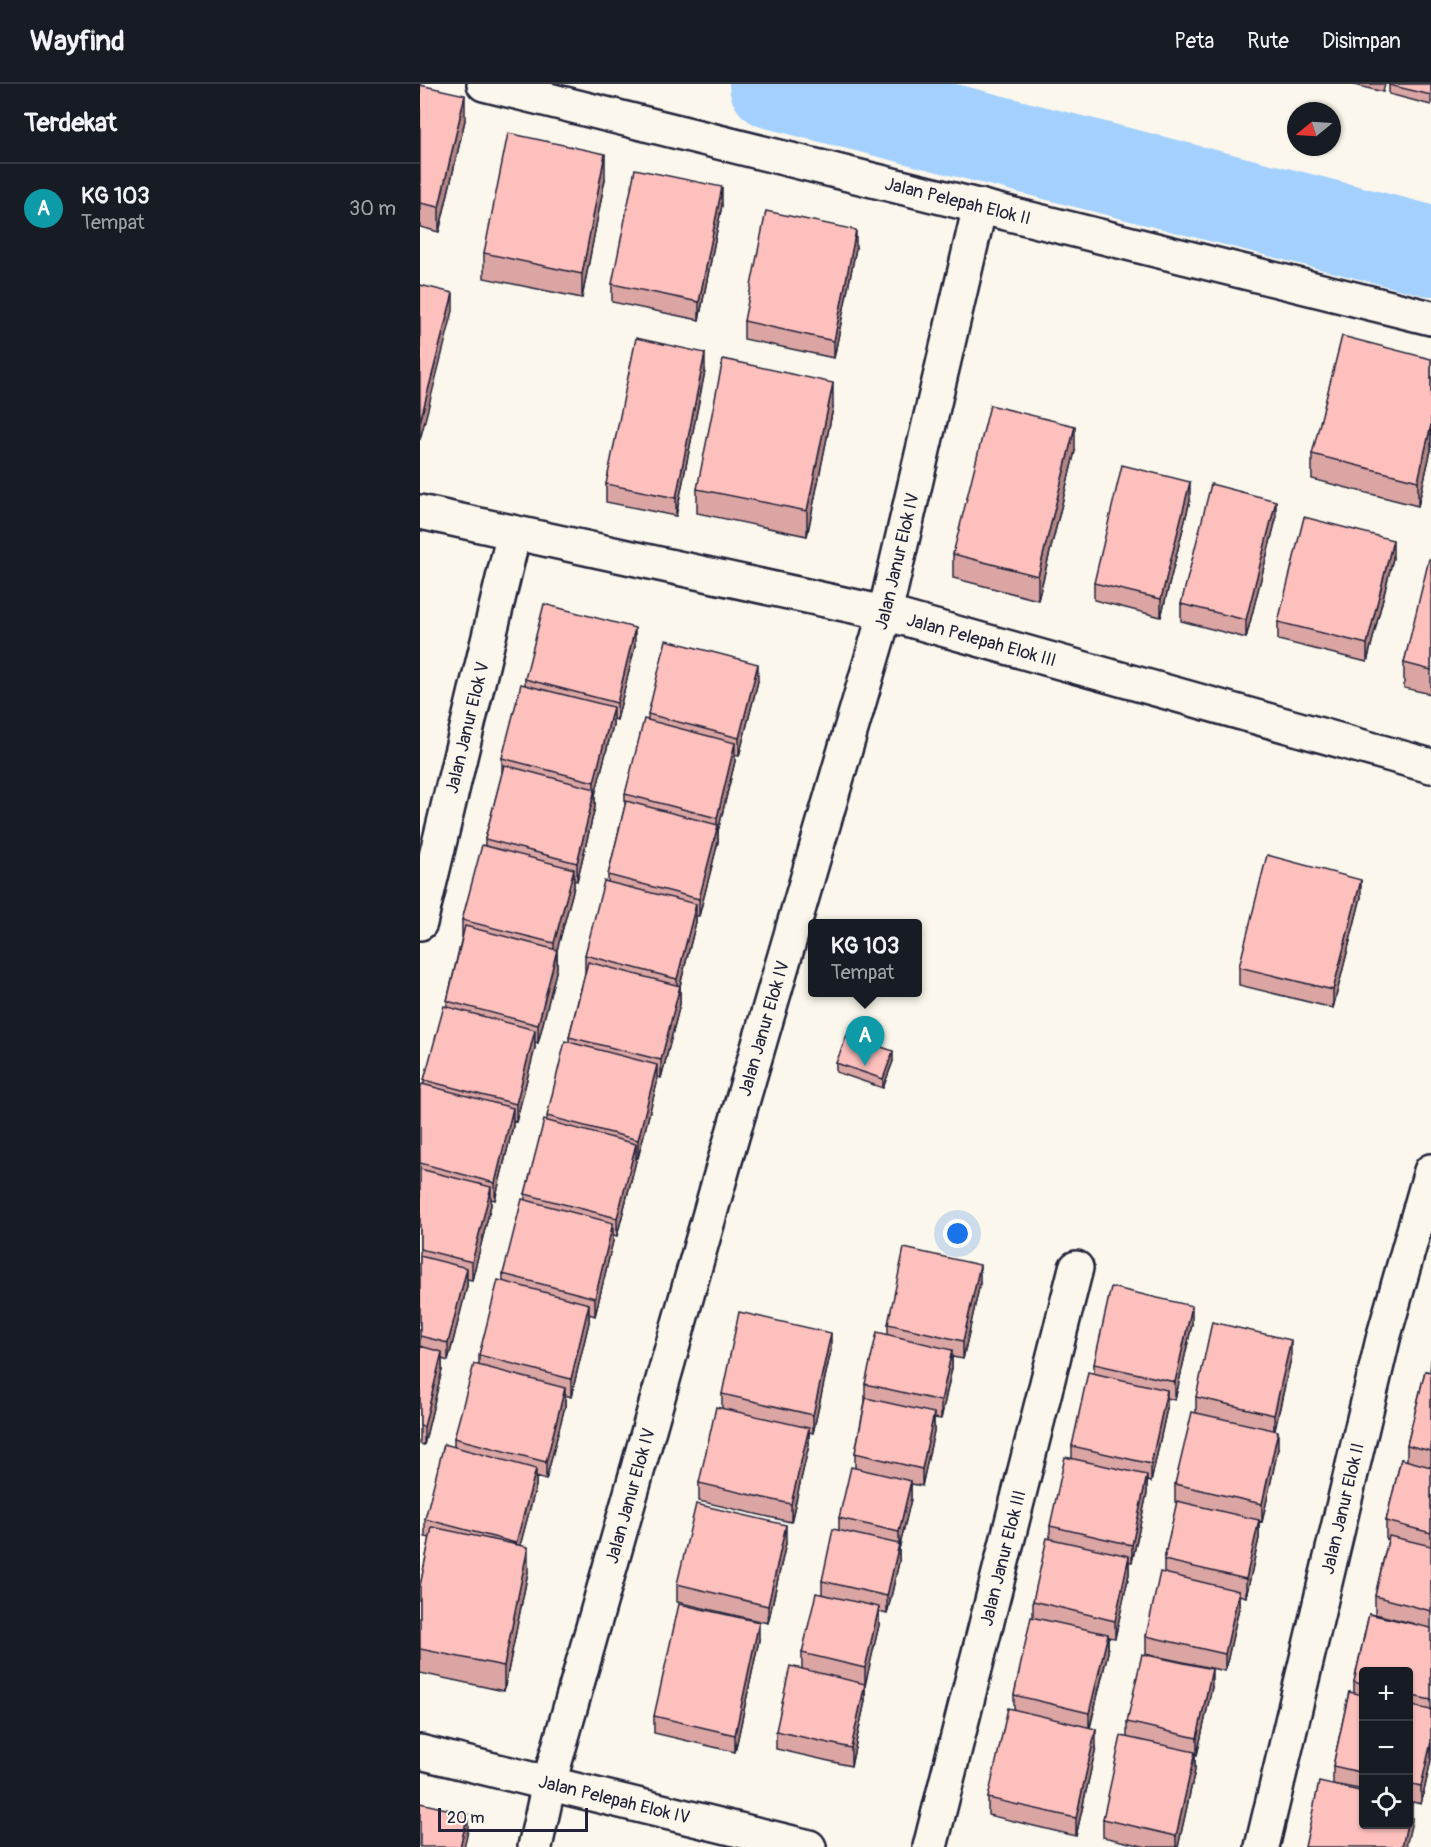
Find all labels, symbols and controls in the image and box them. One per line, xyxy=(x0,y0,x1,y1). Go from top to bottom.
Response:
text: Wayfind xyxy=(30,24,125,59)
text: Peta xyxy=(1174,28,1214,55)
text: Rute xyxy=(1247,28,1289,55)
text: Disimpan xyxy=(1322,28,1401,55)
north arrow xyxy=(1287,102,1341,156)
text: Terdekat xyxy=(24,107,117,139)
street label: Jalan Pelepah Elok II xyxy=(882,172,1033,230)
text: KG 103 xyxy=(81,182,150,210)
text: A xyxy=(37,196,50,221)
text: 30 m xyxy=(349,196,396,221)
text: Tempat xyxy=(81,210,145,235)
street label: Jalan Janur Elok IV xyxy=(869,490,924,632)
street label: Jalan Pelepah Elok III xyxy=(904,608,1059,672)
street label: Jalan Janur Elok V xyxy=(440,659,494,796)
popup xyxy=(808,919,922,997)
text: KG 103 xyxy=(831,932,899,960)
street label: Jalan Janur Elok IV xyxy=(733,958,794,1099)
text: Tempat xyxy=(831,960,894,985)
pin: A xyxy=(846,1016,884,1066)
your location xyxy=(943,1219,972,1248)
street label: Jalan Janur Elok IV xyxy=(600,1425,660,1566)
street label: Jalan Janur Elok II xyxy=(1316,1441,1369,1576)
street label: Jalan Janur Elok III xyxy=(975,1488,1031,1628)
map controls xyxy=(1359,1667,1413,1829)
button: + xyxy=(1359,1667,1413,1721)
button: − xyxy=(1359,1721,1413,1775)
street label: Jalan Pelepah Elok IV xyxy=(536,1770,692,1829)
button: locate xyxy=(1359,1775,1413,1829)
scale bar xyxy=(438,1805,588,1832)
text: 20 m xyxy=(447,1808,485,1828)

